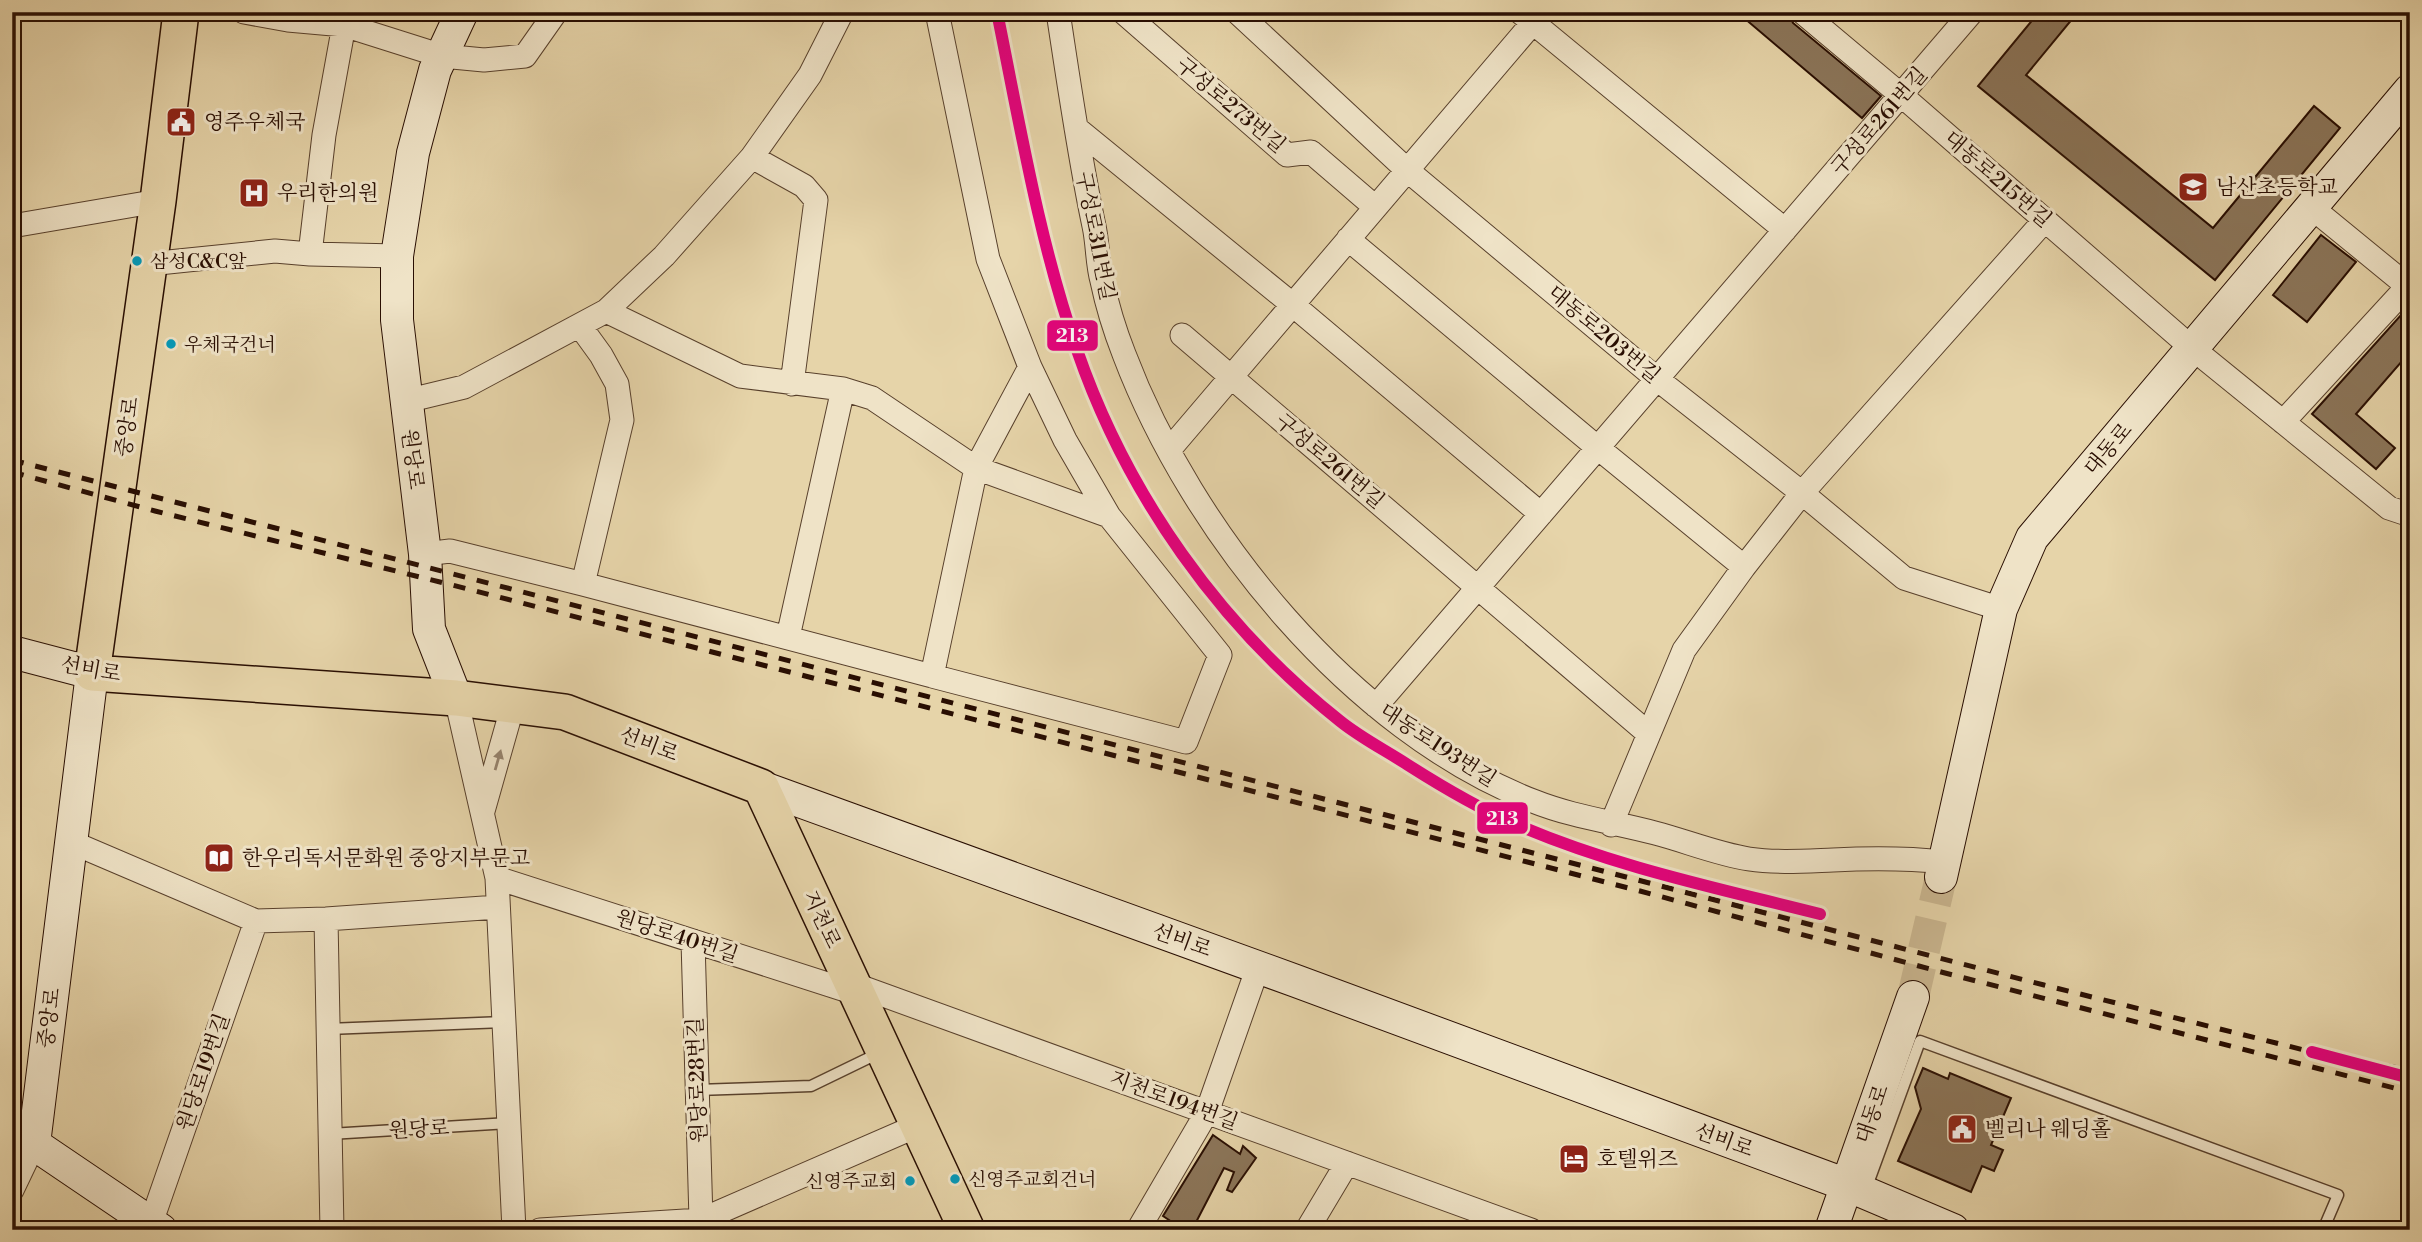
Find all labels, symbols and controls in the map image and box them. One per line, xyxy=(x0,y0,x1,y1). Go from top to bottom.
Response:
street label: 구성로273번길 xyxy=(1170,52,1291,159)
street label: 구성로261번길 xyxy=(1826,62,1934,181)
public building icon: 영주우체국 xyxy=(164,105,198,139)
place label: 영주우체국 xyxy=(204,110,305,136)
street label: 대동로215번길 xyxy=(1938,126,2057,234)
street label: 구성로311번길 xyxy=(1070,169,1120,303)
school or university icon: 남산초등학교 xyxy=(2176,170,2210,204)
place label: 남산초등학교 xyxy=(2216,175,2338,201)
hospital icon: 우리한의원 xyxy=(237,176,271,210)
place label: 우리한의원 xyxy=(277,181,378,207)
place label: 삼성C&C앞 xyxy=(150,250,247,274)
marker: 삼성C&C앞 xyxy=(130,254,144,268)
street label: 대동로203번길 xyxy=(1542,280,1665,389)
line badge: 213 xyxy=(1046,319,1099,352)
text: 213 xyxy=(1056,324,1088,348)
place label: 우체국건너 xyxy=(184,333,276,357)
marker: 우체국건너 xyxy=(164,337,178,351)
street label: 중앙로 xyxy=(111,395,145,459)
street label: 구성로261번길 xyxy=(1269,409,1389,515)
street label: 대동로 xyxy=(2079,418,2138,481)
street label: 원당로 xyxy=(395,427,429,491)
street label: 선비로 xyxy=(59,652,123,688)
street label: 대동로193번길 xyxy=(1374,698,1501,793)
street label: 선비로 xyxy=(616,722,682,768)
one-way arrow xyxy=(493,749,503,770)
line badge: 213 xyxy=(1476,801,1529,835)
text: 213 xyxy=(1486,807,1518,831)
library icon: 한우리독서문화원 중앙지부문고 xyxy=(202,841,236,875)
place label: 한우리독서문화원 중앙지부문고 xyxy=(242,846,530,872)
street label: 지천로 xyxy=(796,886,846,952)
street label: 원당로40번길 xyxy=(612,905,742,969)
street label: 선비로 xyxy=(1149,918,1215,964)
street label: 중앙로 xyxy=(33,986,67,1050)
street label: 원당로19번길 xyxy=(172,1010,236,1134)
street label: 원당로28번길 xyxy=(683,1016,713,1144)
street label: 지천로194번길 xyxy=(1106,1066,1241,1136)
street label: 대동로 xyxy=(1851,1081,1895,1147)
public building icon: 벨리나 웨딩홀 xyxy=(1945,1112,1979,1146)
street label: 원당로 xyxy=(388,1115,450,1145)
place label: 벨리나 웨딩홀 xyxy=(1985,1117,2111,1143)
street label: 선비로 xyxy=(1691,1118,1757,1164)
hotel icon: 호텔위즈 xyxy=(1557,1142,1591,1176)
place label: 호텔위즈 xyxy=(1597,1147,1678,1173)
place label: 신영주교회건너 xyxy=(968,1168,1096,1192)
place label: 신영주교회 xyxy=(805,1170,897,1194)
marker: 신영주교회건너 xyxy=(948,1172,962,1186)
marker: 신영주교회 xyxy=(903,1174,917,1188)

